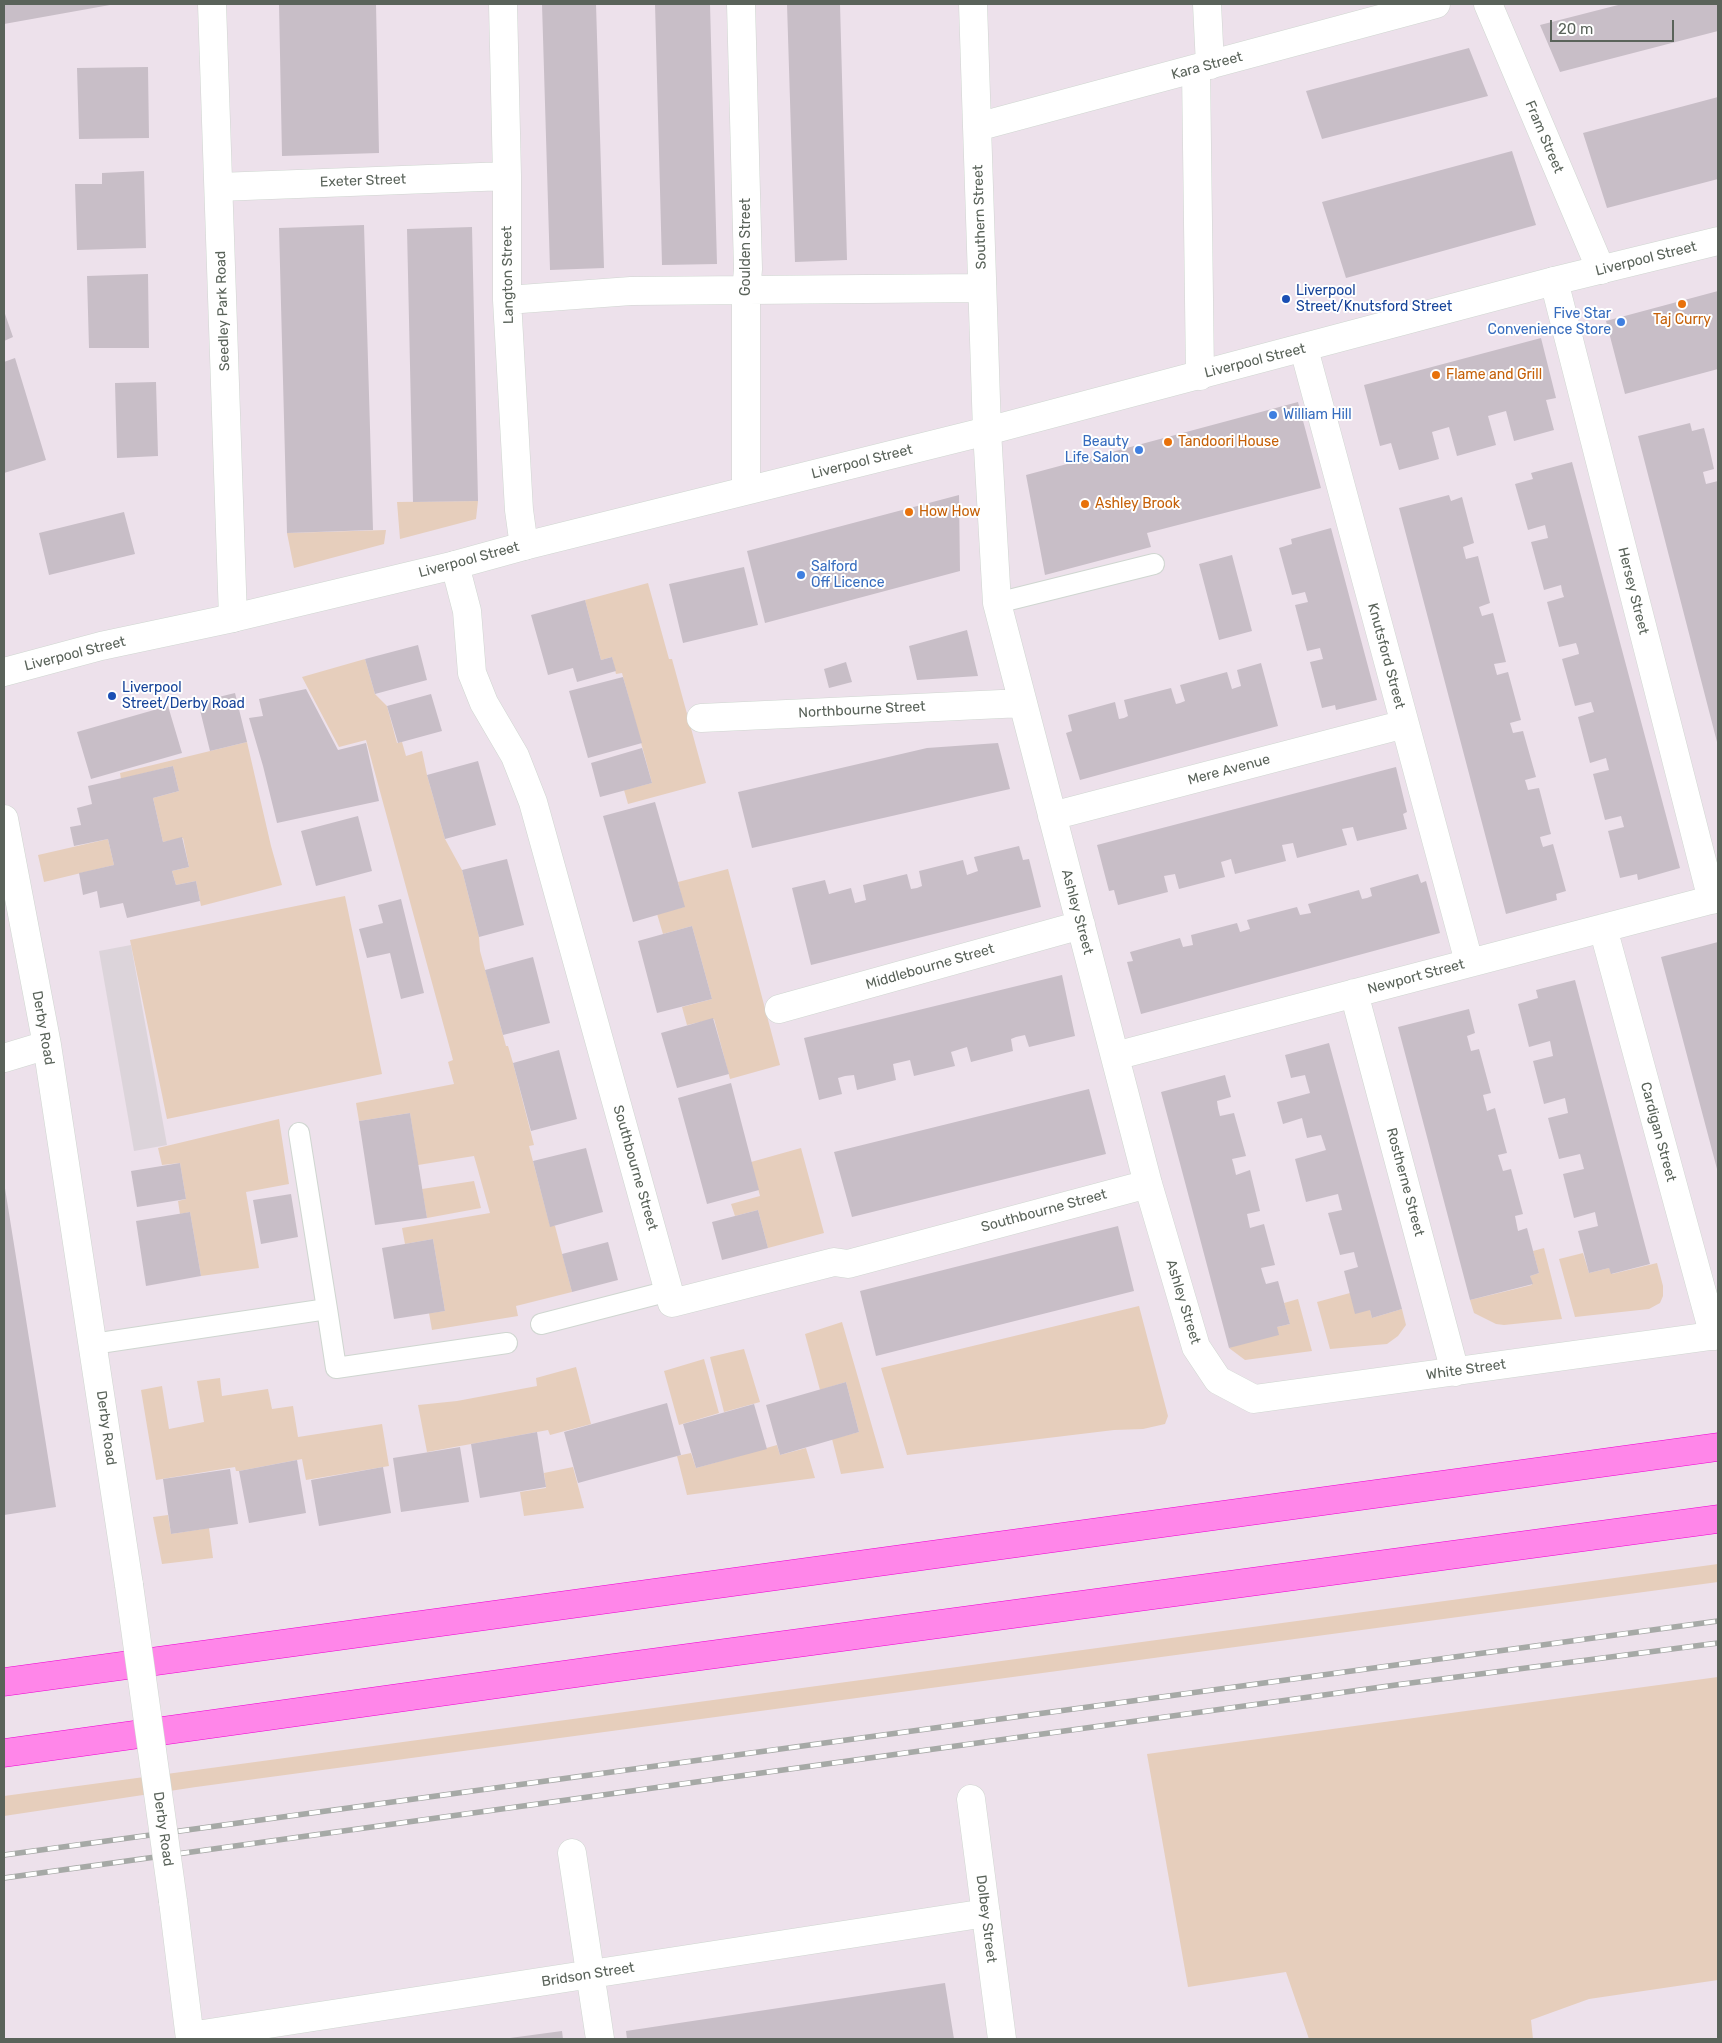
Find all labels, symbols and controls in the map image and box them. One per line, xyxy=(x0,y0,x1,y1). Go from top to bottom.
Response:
scale bar xyxy=(1552,10,1676,42)
text: 20 m xyxy=(1558,20,1593,38)
street label: Kara Street xyxy=(1170,48,1244,84)
street label: Fram Street xyxy=(1521,98,1567,176)
street label: Southern Street xyxy=(970,164,990,270)
street label: Exeter Street xyxy=(320,171,406,191)
street label: Goulden Street xyxy=(738,198,754,296)
street label: Langton Street xyxy=(499,226,517,324)
street label: Liverpool Street xyxy=(1594,238,1698,280)
street label: Seedley Park Road xyxy=(213,250,233,372)
place label: Liverpool Street/Knutsford Street xyxy=(1296,283,1452,316)
marker: Liverpool Street/Knutsford Street xyxy=(1280,293,1292,305)
marker: Taj Curry xyxy=(1676,298,1688,310)
place label: Five Star Convenience Store xyxy=(1488,306,1611,338)
place label: Taj Curry xyxy=(1653,312,1711,328)
marker: Five Star Convenience Store xyxy=(1615,316,1627,328)
street label: Liverpool Street xyxy=(1203,340,1307,382)
place label: Flame and Grill xyxy=(1446,367,1542,383)
marker: Flame and Grill xyxy=(1430,369,1442,381)
place label: William Hill xyxy=(1283,407,1352,423)
marker: William Hill xyxy=(1267,409,1279,421)
place label: Beauty Life Salon xyxy=(1065,434,1129,467)
place label: Tandoori House xyxy=(1178,434,1279,450)
marker: Tandoori House xyxy=(1162,436,1174,448)
street label: Liverpool Street xyxy=(810,441,914,483)
marker: Beauty Life Salon xyxy=(1133,444,1145,456)
place label: Ashley Brook xyxy=(1095,496,1180,512)
marker: Ashley Brook xyxy=(1079,498,1091,510)
place label: How How xyxy=(919,504,981,520)
marker: How How xyxy=(903,506,915,518)
street label: Liverpool Street xyxy=(417,538,521,582)
street label: Hersey Street xyxy=(1614,546,1652,636)
place label: Salford Off Licence xyxy=(811,559,884,592)
marker: Salford Off Licence xyxy=(795,569,807,581)
street label: Knutsford Street xyxy=(1364,601,1408,711)
street label: Liverpool Street xyxy=(23,633,127,675)
place label: Liverpool Street/Derby Road xyxy=(122,680,245,712)
marker: Liverpool Street/Derby Road xyxy=(106,690,118,702)
street label: Northbourne Street xyxy=(798,698,926,722)
street label: Mere Avenue xyxy=(1186,751,1272,789)
street label: Ashley Street xyxy=(1058,867,1096,957)
street label: Middlebourne Street xyxy=(864,941,996,993)
street label: Newport Street xyxy=(1366,956,1466,998)
street label: Derby Road xyxy=(28,990,58,1066)
street label: Cardigan Street xyxy=(1637,1080,1679,1184)
street label: Southbourne Street xyxy=(609,1103,661,1233)
street label: Rostherne Street xyxy=(1382,1126,1428,1238)
street label: Southbourne Street xyxy=(979,1186,1109,1236)
street label: Ashley Street xyxy=(1162,1258,1204,1346)
street label: White Street xyxy=(1425,1356,1507,1384)
street label: Derby Road xyxy=(92,1390,120,1466)
street label: Derby Road xyxy=(149,1791,177,1867)
street label: Dolbey Street xyxy=(972,1874,1000,1964)
street label: Bridson Street xyxy=(540,1959,636,1991)

